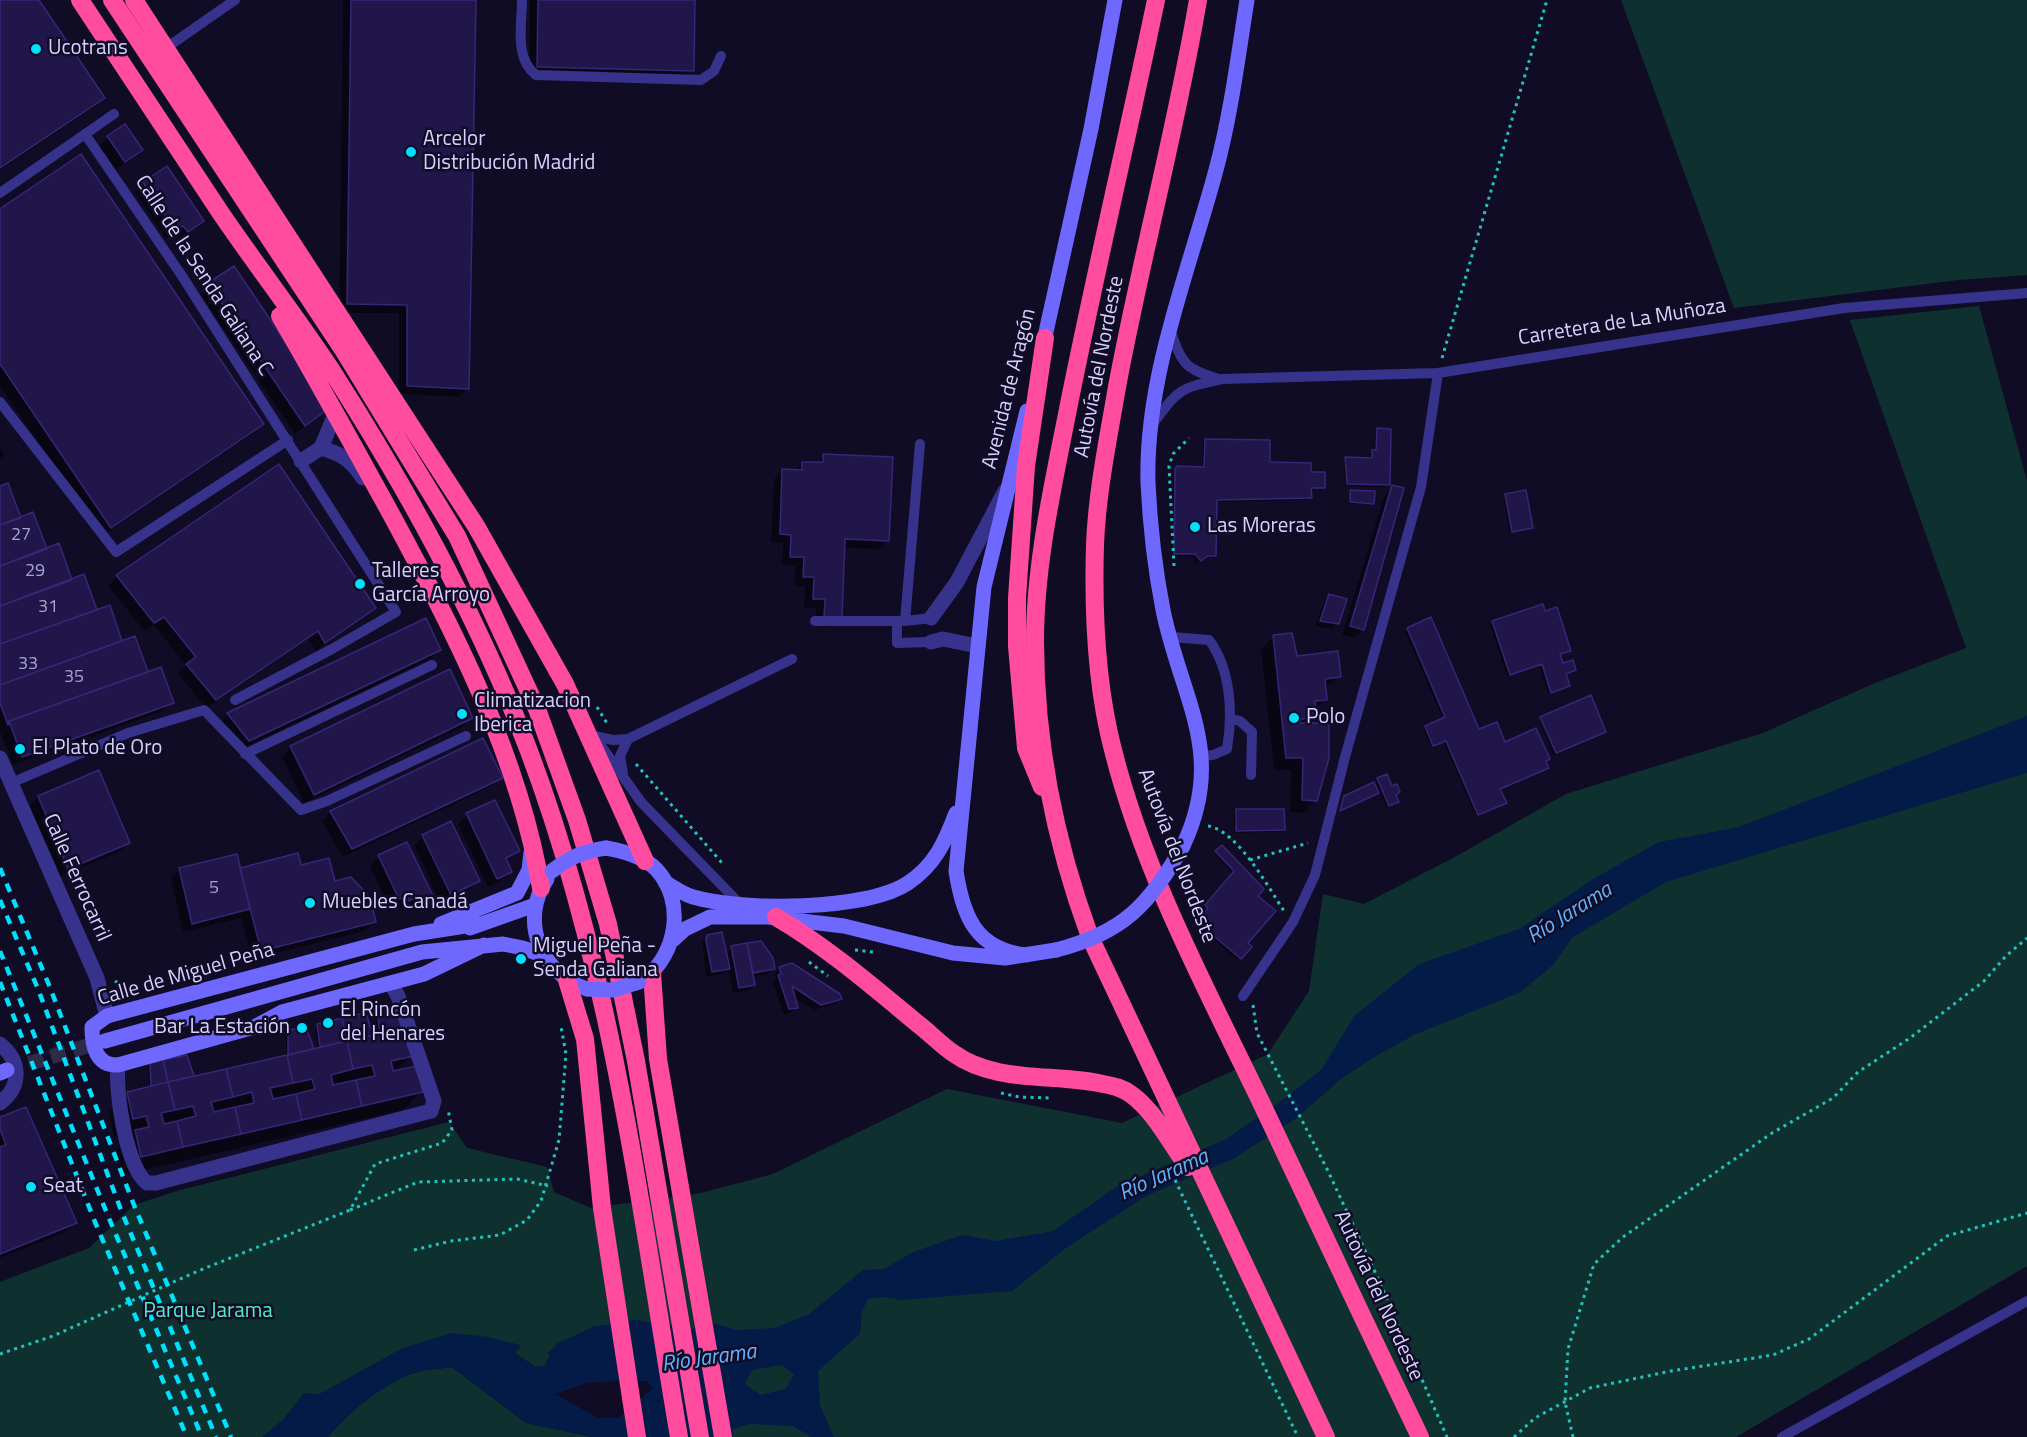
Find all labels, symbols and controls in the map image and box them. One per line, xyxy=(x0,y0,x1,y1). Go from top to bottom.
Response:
place label: Ucotrans xyxy=(48,36,128,62)
marker: Ucotrans xyxy=(29,42,43,56)
place label: Arcelor Distribución Madrid xyxy=(423,127,595,177)
marker: Arcelor Distribución Madrid xyxy=(404,145,418,159)
street label: Calle de la Senda Galiana C xyxy=(129,171,277,381)
street label: Autovía del Nordeste xyxy=(1070,274,1130,460)
street label: Carretera de La Muñoza xyxy=(1516,294,1728,352)
street label: Avenida de Aragón xyxy=(978,306,1042,472)
place label: Las Moreras xyxy=(1207,514,1316,540)
marker: Las Moreras xyxy=(1188,520,1202,534)
house number: 27 xyxy=(11,525,31,547)
place label: Talleres García Arroyo xyxy=(372,559,490,609)
house number: 29 xyxy=(25,561,45,583)
marker: Talleres García Arroyo xyxy=(353,577,367,591)
house number: 31 xyxy=(38,597,58,619)
house number: 33 xyxy=(18,654,38,676)
house number: 35 xyxy=(64,667,84,689)
place label: Climatizacion Iberica xyxy=(474,689,591,739)
place label: Polo xyxy=(1306,705,1345,731)
marker: Climatizacion Iberica xyxy=(455,707,469,721)
marker: Polo xyxy=(1287,711,1301,725)
place label: El Plato de Oro xyxy=(32,736,162,762)
marker: El Plato de Oro xyxy=(13,742,27,756)
street label: Autovía del Nordeste xyxy=(1131,765,1221,947)
street label: Calle Ferrocarril xyxy=(37,810,115,946)
house number: 5 xyxy=(209,878,219,900)
water label: Río Jarama xyxy=(1523,878,1617,950)
place label: Muebles Canadá xyxy=(322,890,468,916)
marker: Muebles Canadá xyxy=(303,896,317,910)
place label: Miguel Peña - Senda Galiana xyxy=(533,934,658,984)
street label: Calle de Miguel Peña xyxy=(95,938,277,1012)
marker: Miguel Peña - Senda Galiana xyxy=(514,952,528,966)
place label: El Rincón del Henares xyxy=(340,998,445,1048)
place label: Bar La Estación xyxy=(154,1015,290,1041)
marker: El Rincón del Henares xyxy=(321,1016,335,1030)
marker: Bar La Estación xyxy=(295,1021,309,1035)
water label: Río Jarama xyxy=(1115,1145,1213,1207)
place label: Seat xyxy=(43,1174,83,1200)
marker: Seat xyxy=(24,1180,38,1194)
street label: Autovía del Nordeste xyxy=(1328,1207,1428,1385)
park label: Parque Jarama xyxy=(143,1299,273,1325)
water label: Río Jarama xyxy=(660,1339,758,1379)

